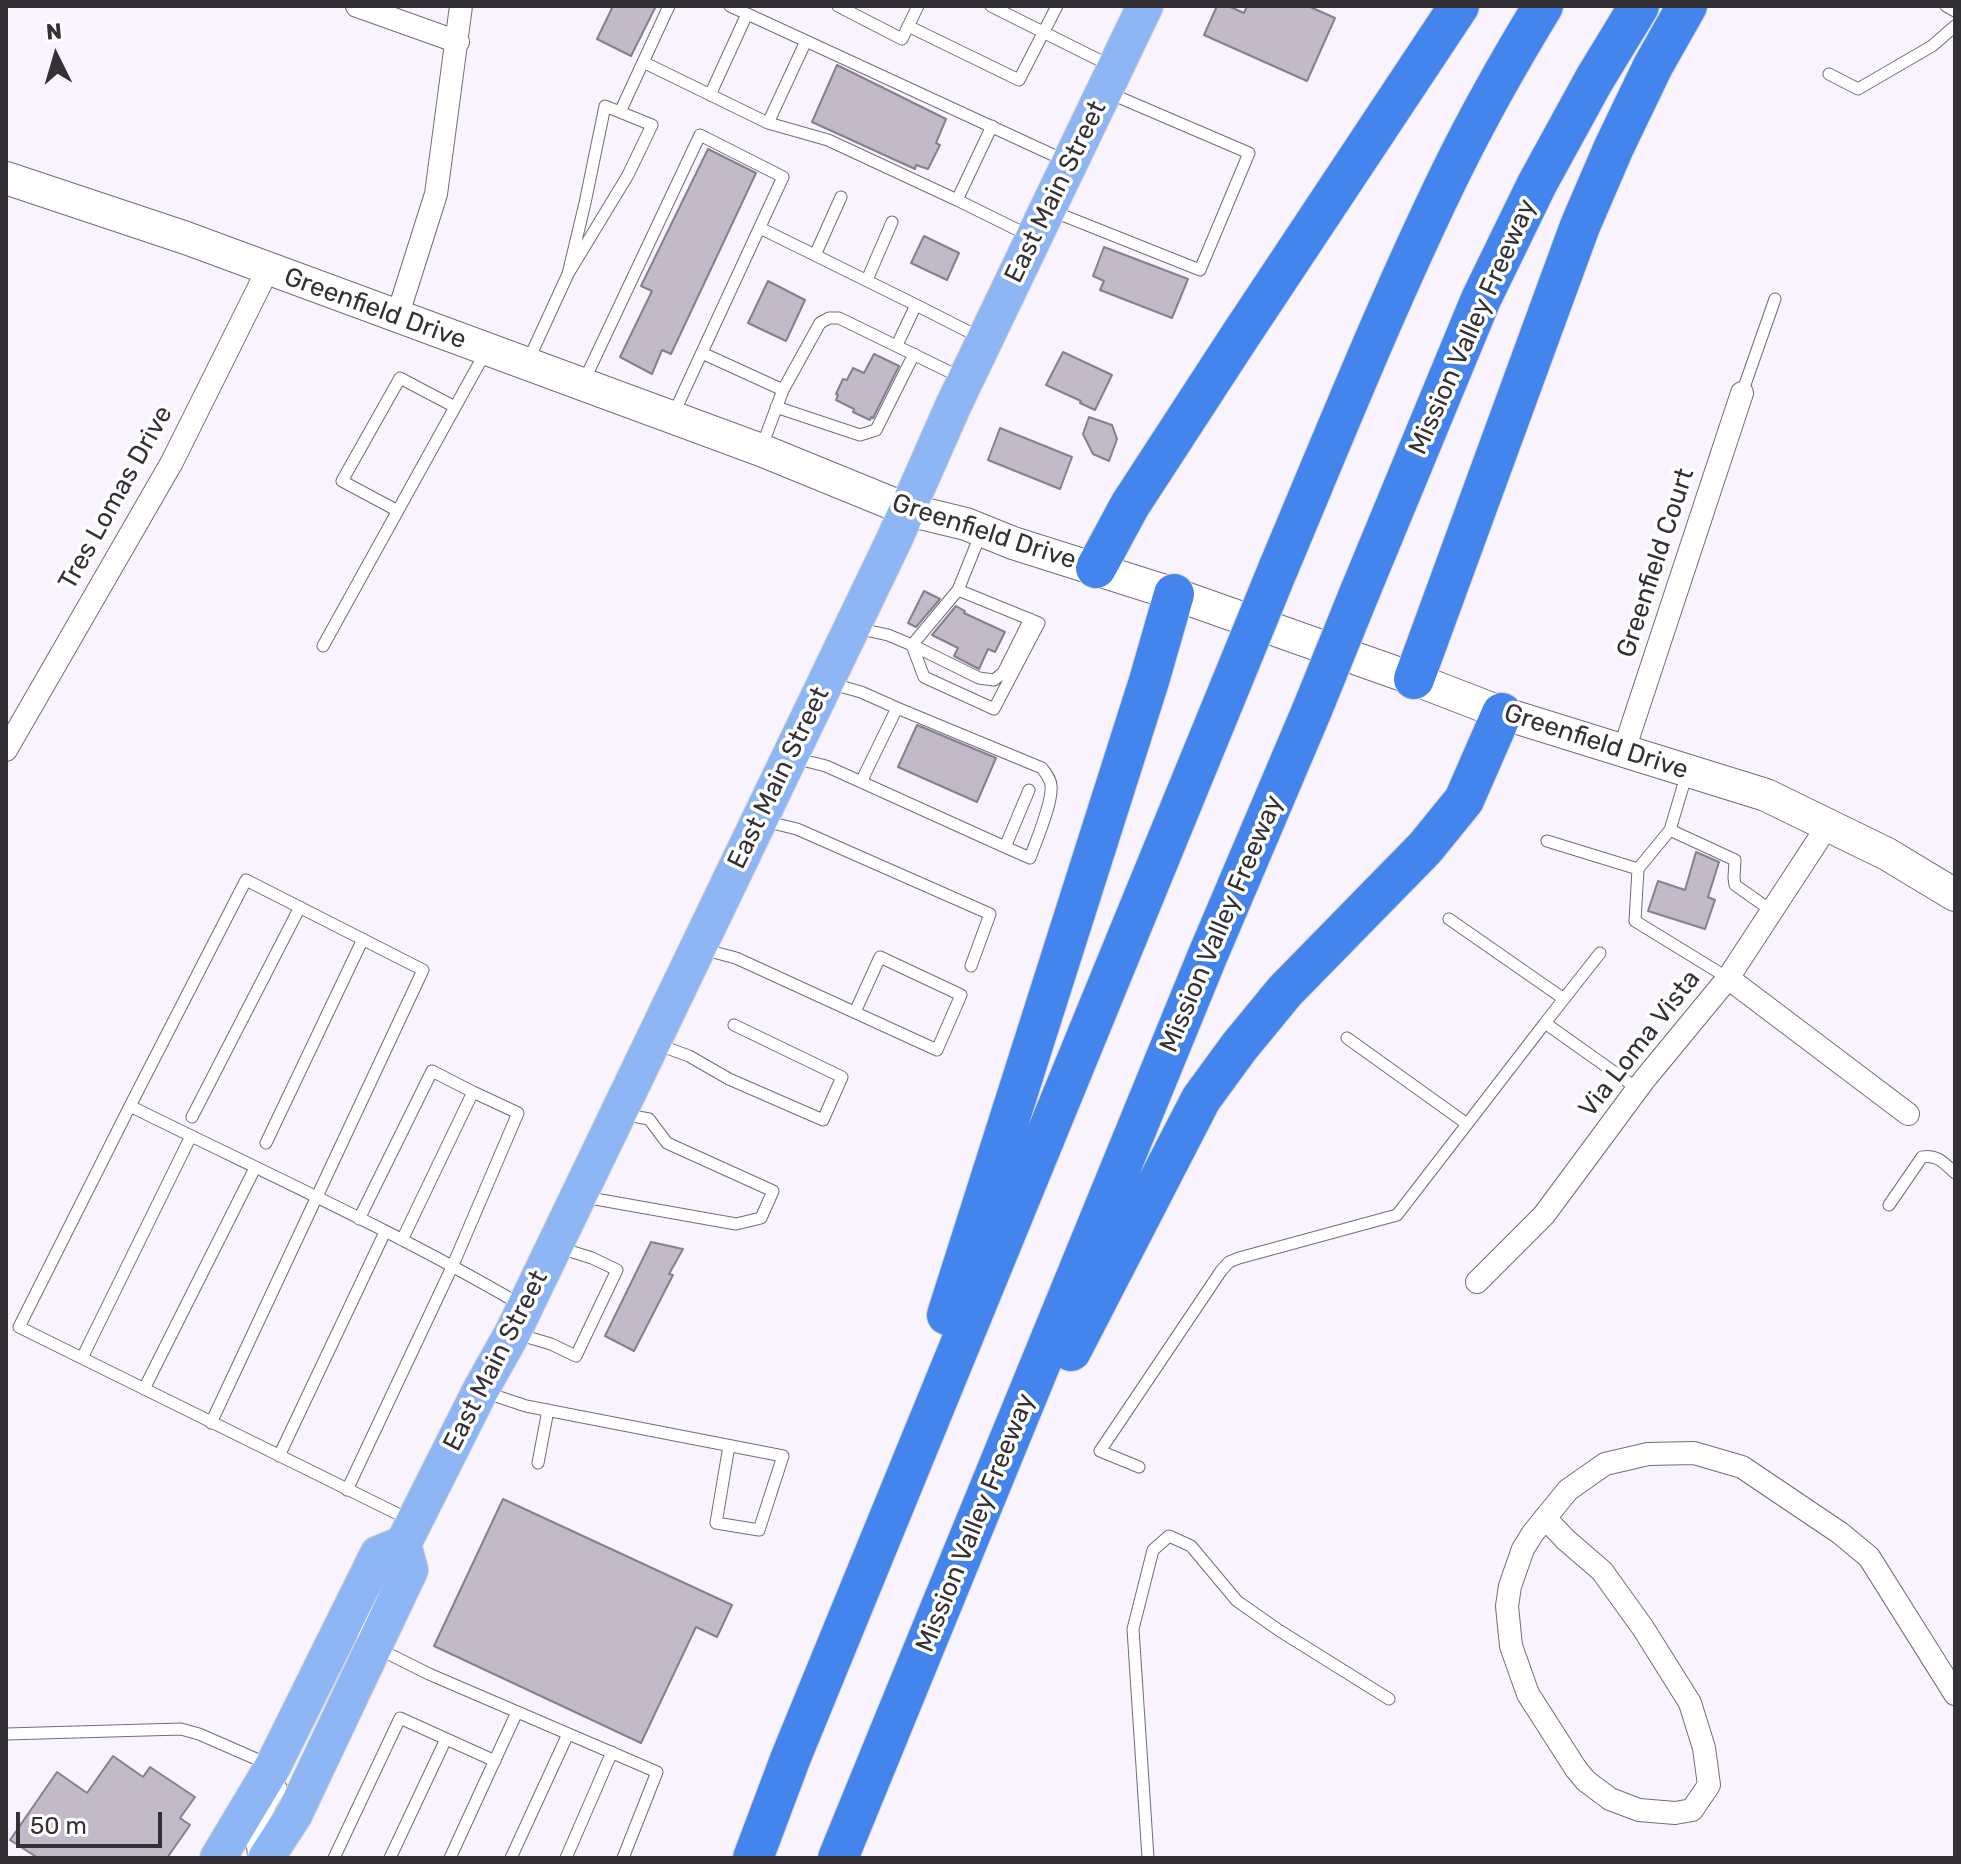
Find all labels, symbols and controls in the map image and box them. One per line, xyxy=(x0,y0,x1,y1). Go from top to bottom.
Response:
north arrow xyxy=(16,16,96,96)
text: N xyxy=(45,17,63,46)
street label: East Main Street xyxy=(998,96,1114,288)
street label: Mission Valley Freeway xyxy=(1403,194,1543,460)
street label: Greenfield Drive xyxy=(280,262,470,356)
street label: Tres Lomas Drive xyxy=(52,400,180,596)
street label: Greenfield Court xyxy=(1611,465,1701,661)
street label: Greenfield Drive xyxy=(888,488,1080,576)
street label: East Main Street xyxy=(721,682,837,874)
street label: Greenfield Drive xyxy=(1500,698,1692,786)
street label: Mission Valley Freeway xyxy=(1154,791,1290,1057)
street label: Via Loma Vista xyxy=(1573,964,1707,1124)
street label: East Main Street xyxy=(437,1266,555,1456)
street label: Mission Valley Freeway xyxy=(910,1389,1042,1657)
scale bar xyxy=(20,1796,166,1846)
text: 50 m xyxy=(30,1812,87,1840)

